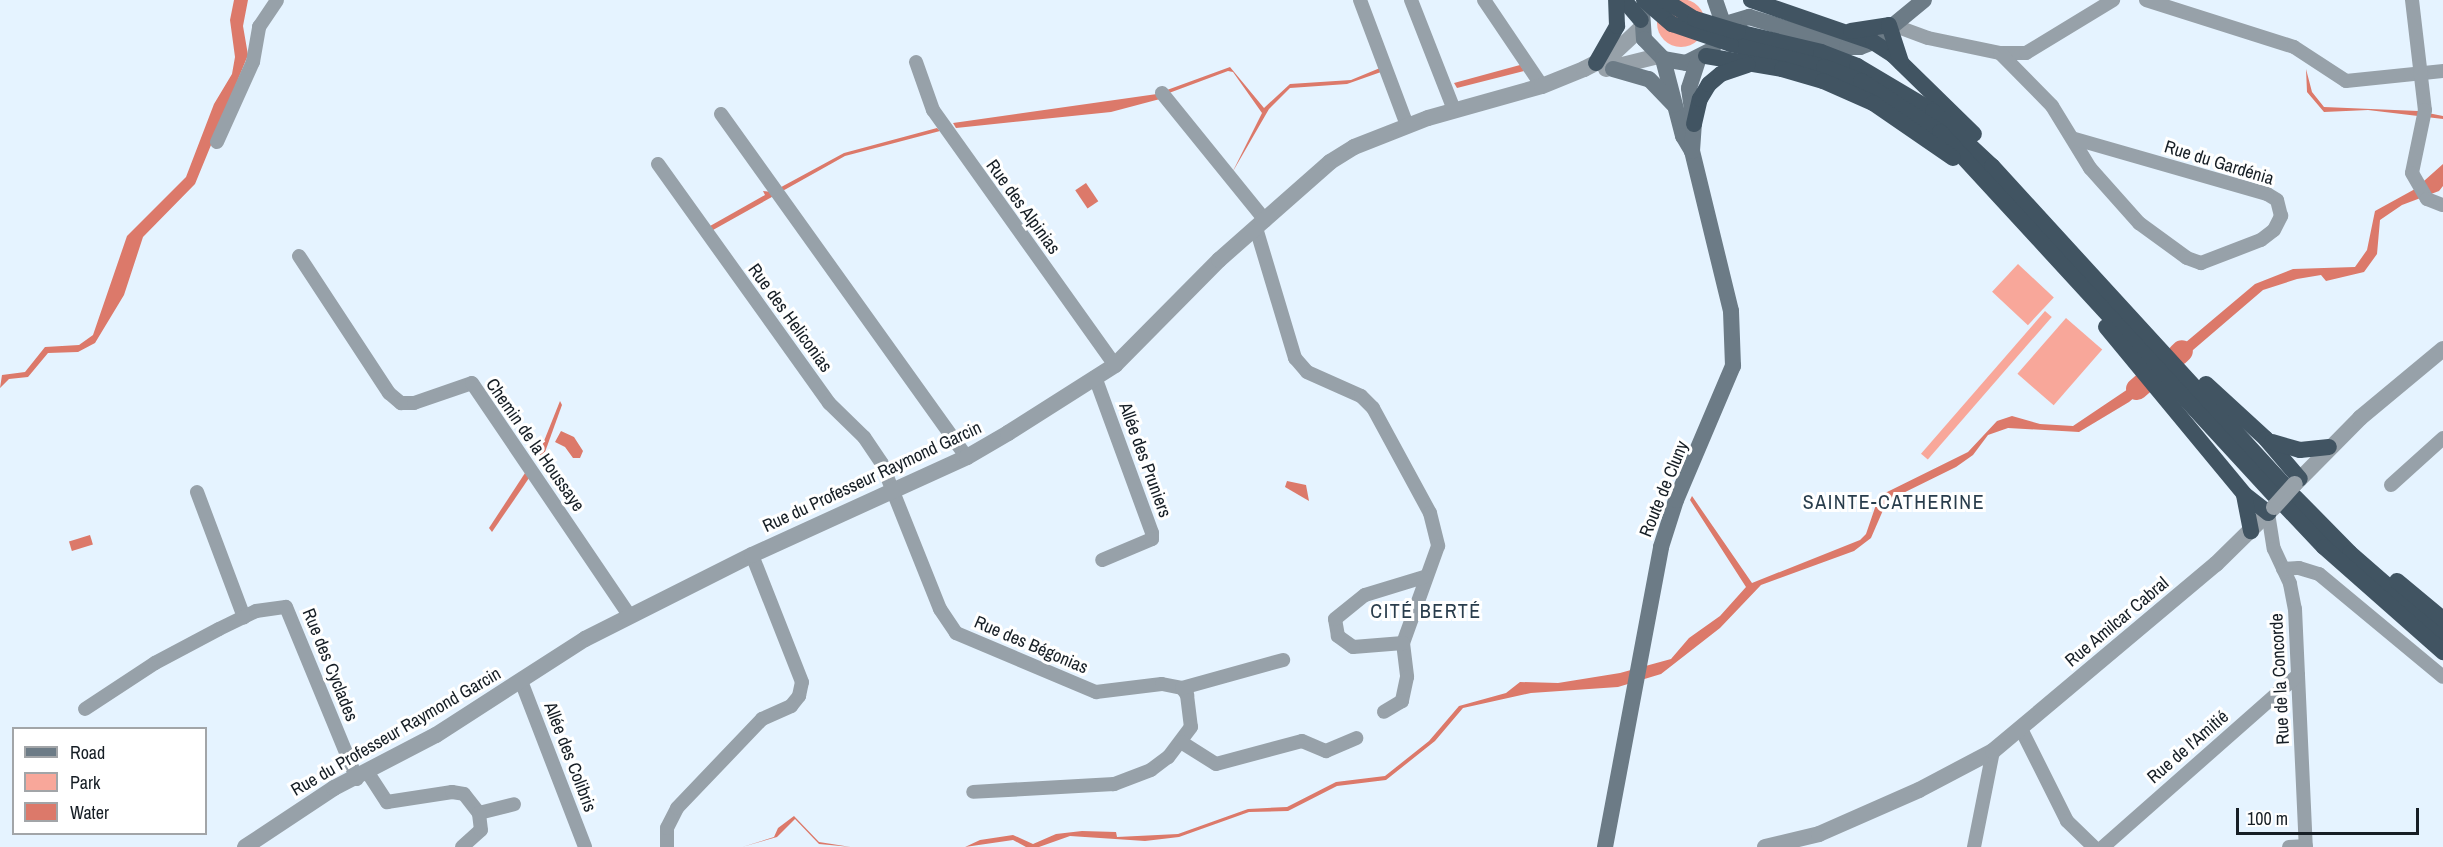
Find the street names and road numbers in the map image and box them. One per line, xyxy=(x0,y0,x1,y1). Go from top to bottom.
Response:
street label: Rue du Gardénia xyxy=(2162,136,2276,190)
street label: Rue des Alpinias xyxy=(981,155,1065,259)
street label: Rue des Heliconias xyxy=(743,260,837,376)
street label: Chemin de la Houssaye xyxy=(481,374,589,516)
street label: Allée des Pruniers xyxy=(1114,400,1176,520)
street label: Rue du Professeur Raymond Garcin xyxy=(759,417,985,537)
street label: Route de Cluny xyxy=(1635,438,1693,540)
street label: Rue Amilcar Cabral xyxy=(2061,572,2173,672)
street label: Rue des Cyclades xyxy=(298,605,362,725)
street label: Rue des Bégonias xyxy=(971,611,1091,679)
street label: Rue de la Concorde xyxy=(2266,613,2294,745)
street label: Rue du Professeur Raymond Garcin xyxy=(287,663,505,801)
street label: Allée des Colibris xyxy=(539,699,601,815)
street label: Rue de l'Amitié xyxy=(2143,706,2233,788)

